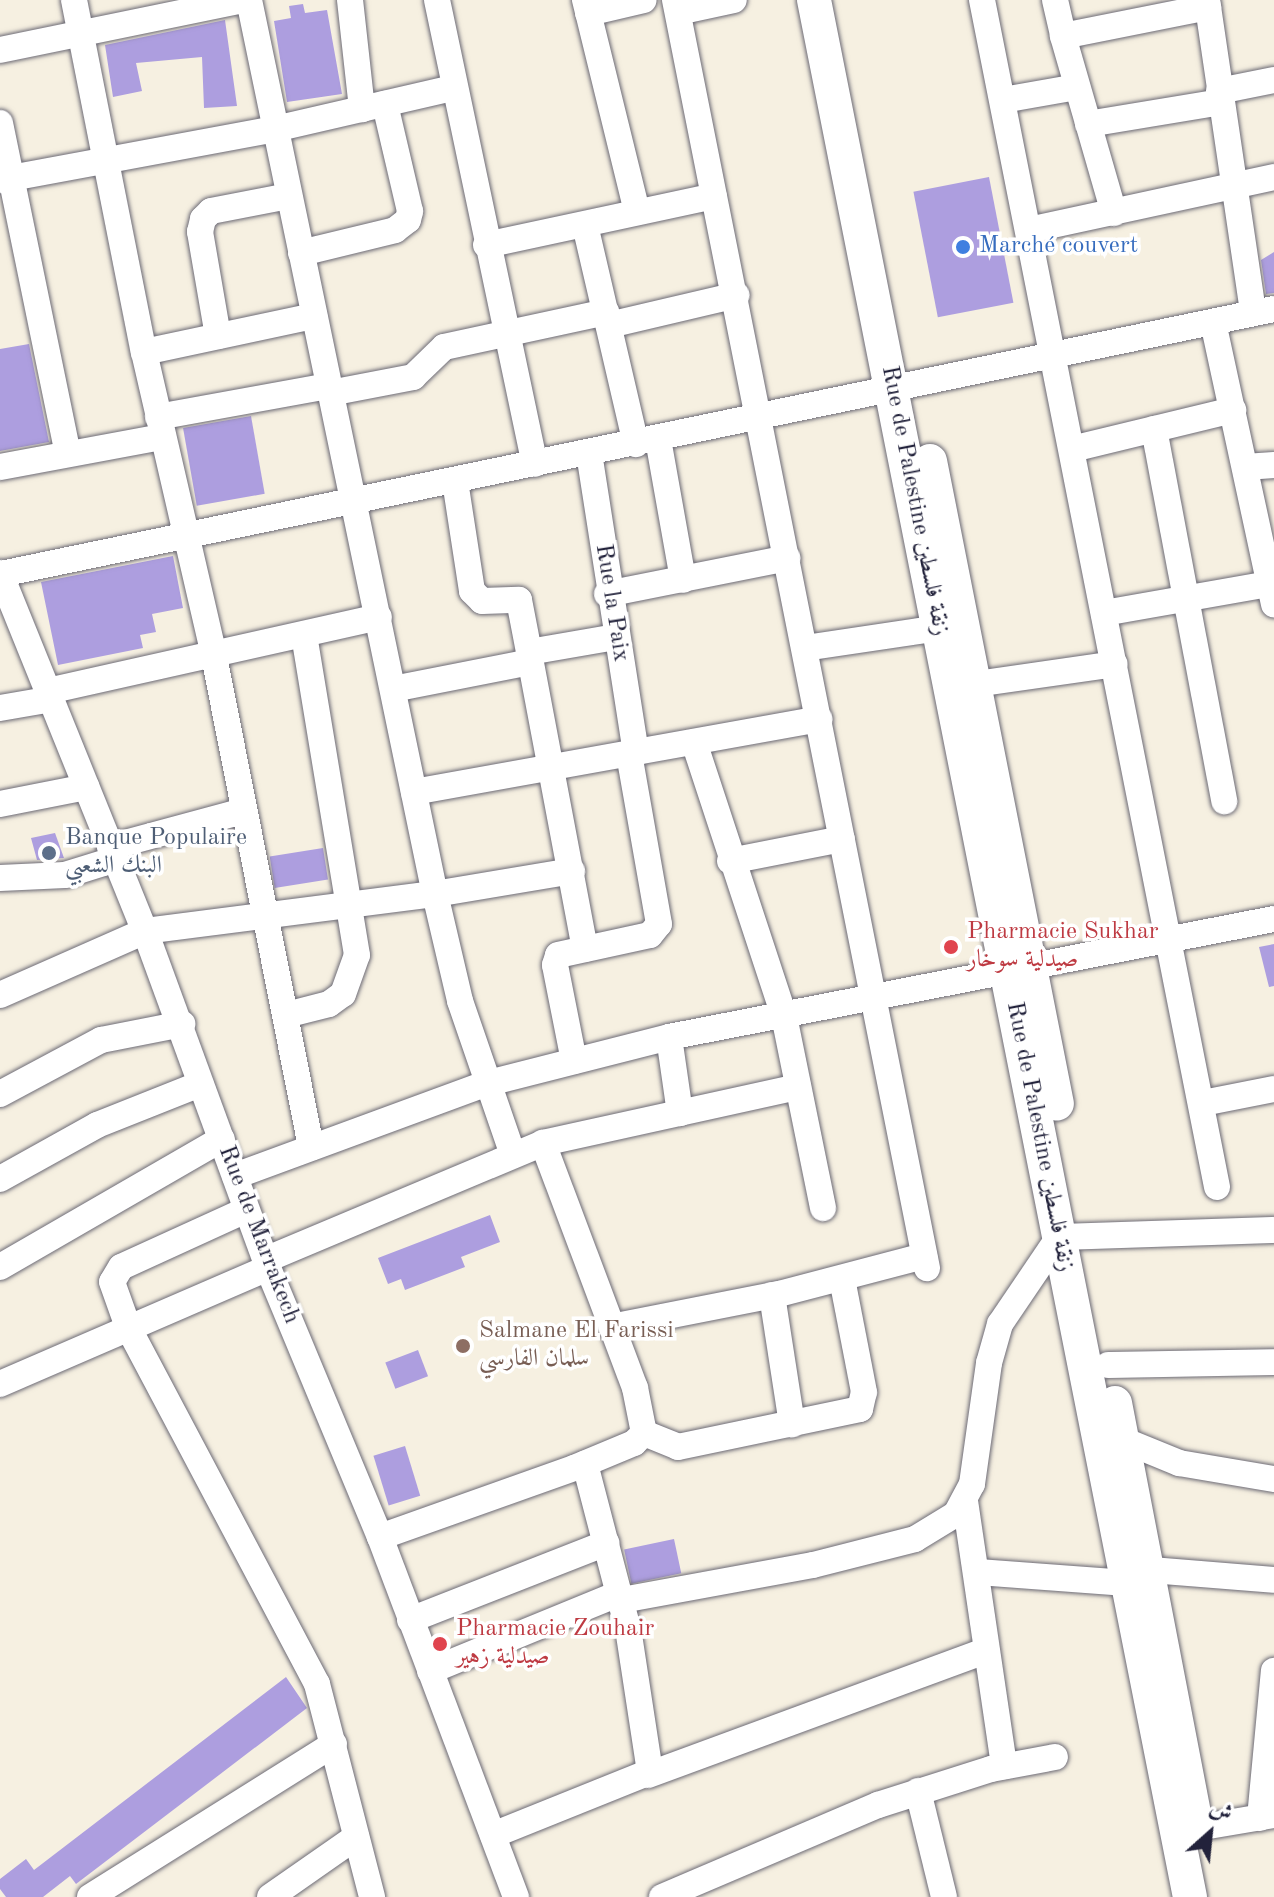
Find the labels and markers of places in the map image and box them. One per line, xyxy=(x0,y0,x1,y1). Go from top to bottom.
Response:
place label: Marché couvert xyxy=(979,233,1138,261)
marker: Marché couvert xyxy=(954,238,972,256)
place label: Banque Populaire البنك الشعبي xyxy=(65,825,247,881)
marker: Banque Populaire البنك الشعبي xyxy=(40,844,58,862)
place label: Pharmacie Sukhar صيدلية سوخار xyxy=(967,919,1159,975)
marker: Pharmacie Sukhar صيدلية سوخار xyxy=(942,938,960,956)
place label: Salmane El Farissi سلمان الفارسي xyxy=(479,1318,674,1374)
marker: Salmane El Farissi سلمان الفارسي xyxy=(454,1337,472,1355)
place label: Pharmacie Zouhair صيدلية زهير xyxy=(456,1616,654,1672)
marker: Pharmacie Zouhair صيدلية زهير xyxy=(431,1635,449,1653)

